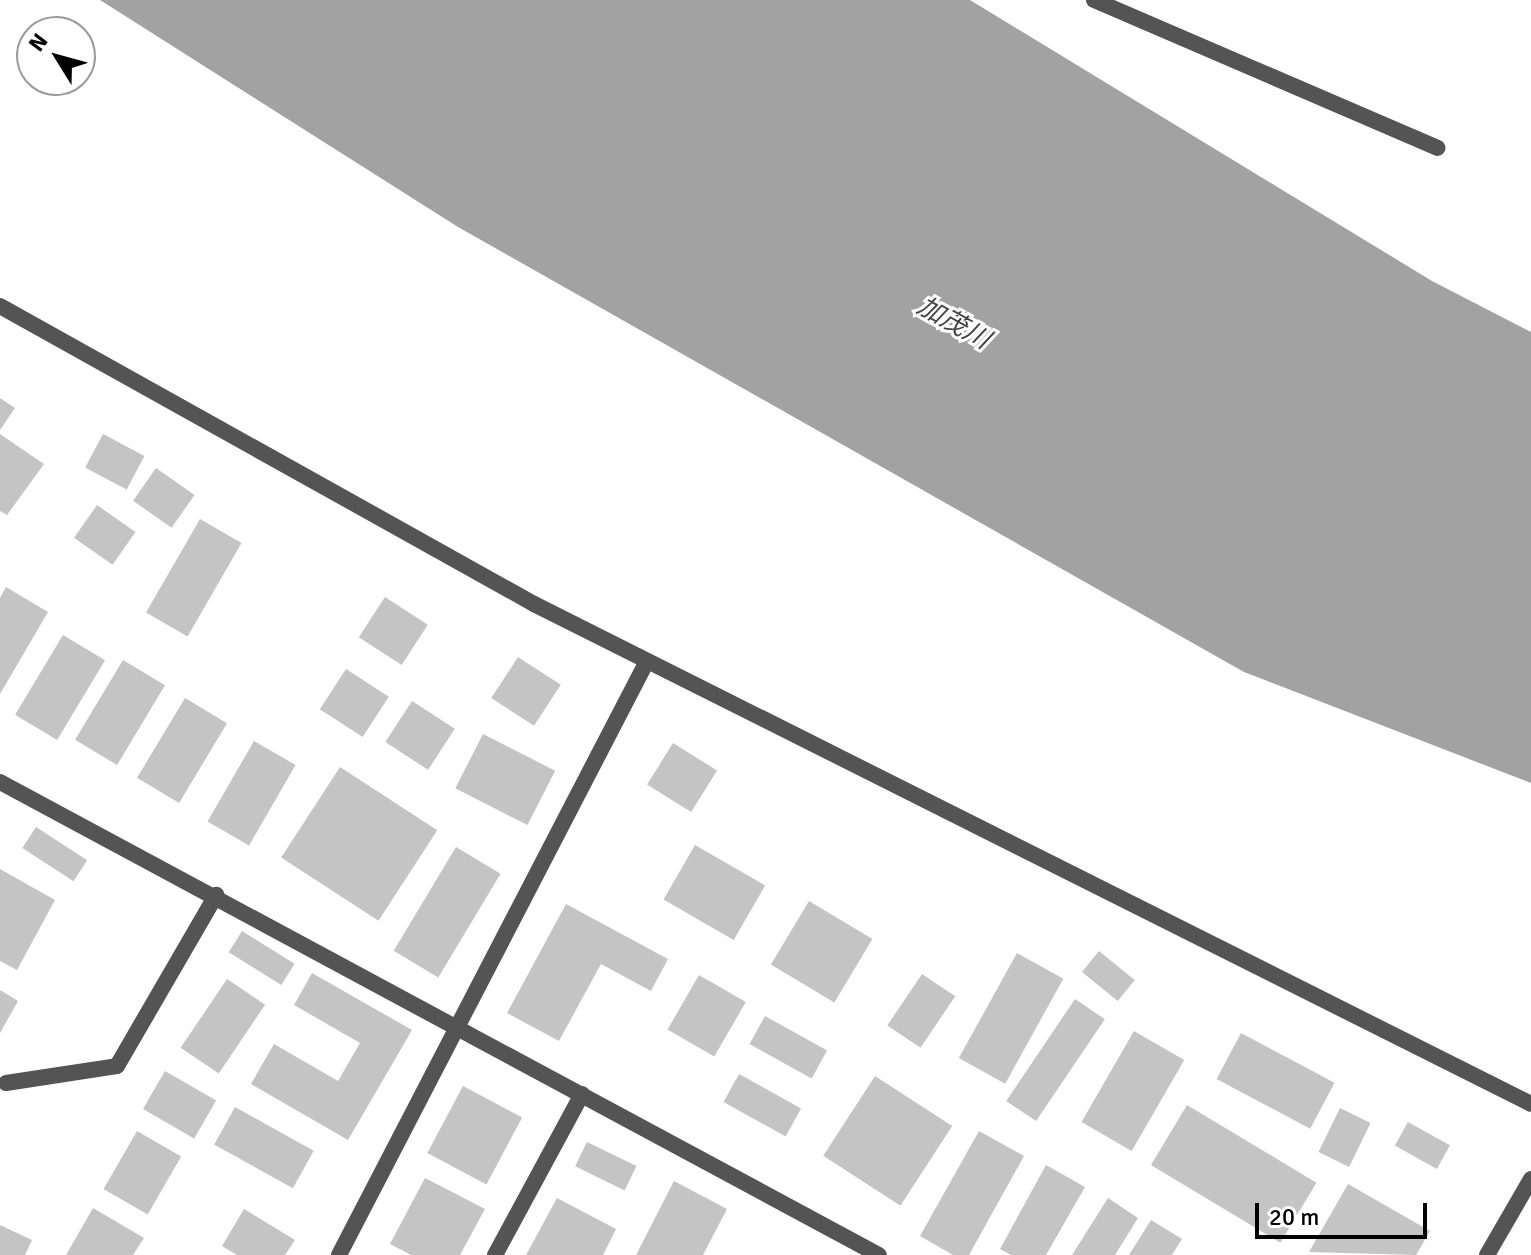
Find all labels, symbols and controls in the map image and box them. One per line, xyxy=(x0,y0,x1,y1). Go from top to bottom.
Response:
north arrow xyxy=(16,16,96,96)
text: N xyxy=(23,28,53,57)
water label: 加茂川 xyxy=(911,291,995,357)
scale bar xyxy=(1259,1187,1431,1237)
text: 20 m xyxy=(1269,1202,1319,1232)

